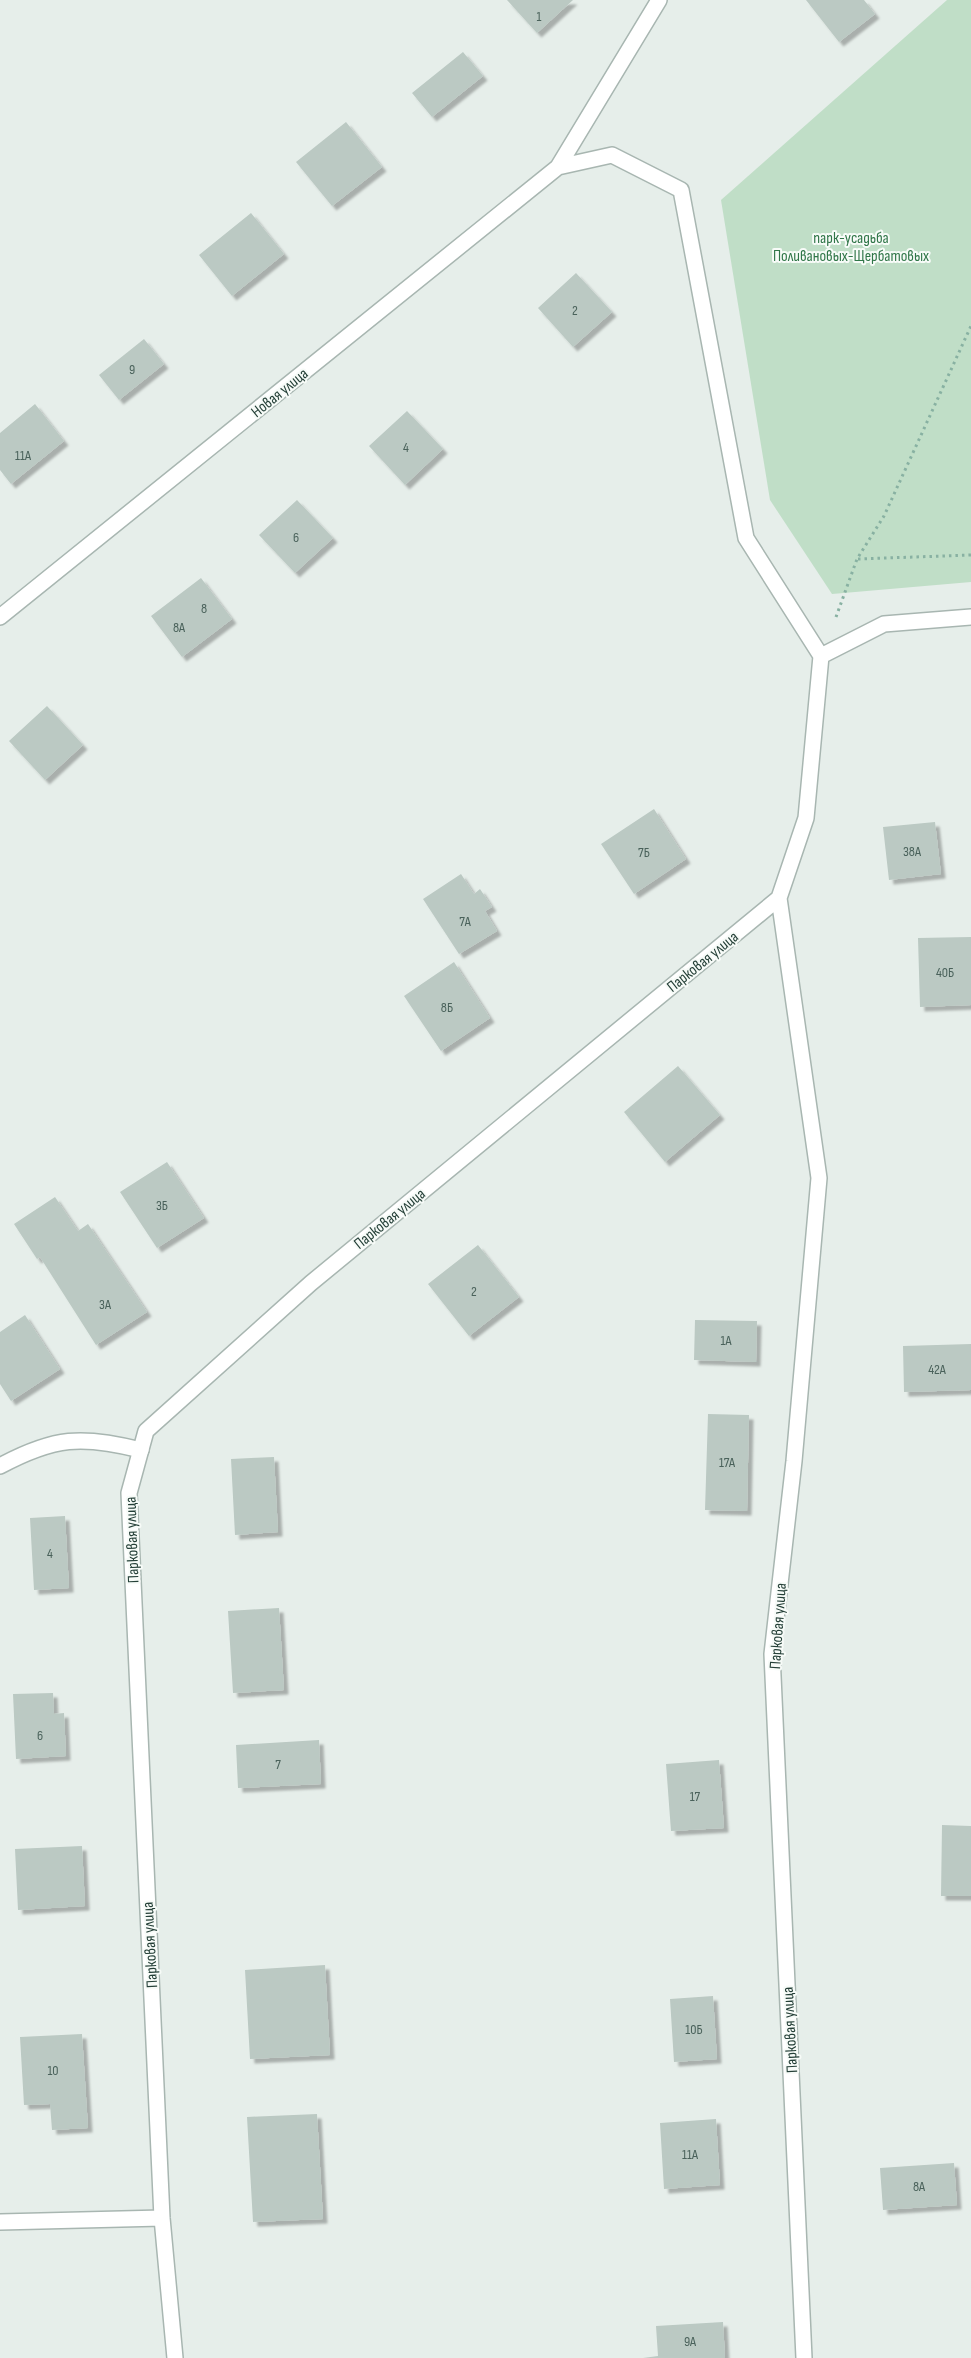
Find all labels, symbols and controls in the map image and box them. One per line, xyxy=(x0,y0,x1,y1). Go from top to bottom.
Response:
house number: 1 xyxy=(537,8,542,25)
park label: парк-усадьба Поливановых-Щербатовых xyxy=(773,229,929,266)
house number: 2 xyxy=(572,302,578,319)
house number: 9 xyxy=(129,361,135,378)
street label: Новая улица xyxy=(248,365,312,422)
house number: 4 xyxy=(403,439,409,456)
house number: 11А xyxy=(15,447,32,464)
house number: 6 xyxy=(293,529,299,546)
house number: 8 xyxy=(201,600,207,617)
house number: 8А xyxy=(173,619,186,636)
house number: 38А xyxy=(903,843,922,860)
house number: 7Б xyxy=(638,844,650,861)
house number: 7А xyxy=(459,913,472,930)
street label: Парковая улица xyxy=(663,928,742,997)
house number: 40Б xyxy=(936,964,954,981)
house number: 8Б xyxy=(441,999,453,1016)
street label: Парковая улица xyxy=(350,1185,429,1254)
house number: 3Б xyxy=(156,1197,168,1214)
house number: 2 xyxy=(471,1283,477,1300)
house number: 3А xyxy=(99,1296,112,1313)
house number: 1А xyxy=(720,1332,733,1349)
house number: 42А xyxy=(928,1361,947,1378)
house number: 17А xyxy=(719,1454,736,1471)
street label: Парковая улица xyxy=(121,1497,143,1583)
house number: 4 xyxy=(47,1545,53,1562)
street label: Парковая улица xyxy=(766,1582,791,1670)
house number: 6 xyxy=(37,1727,43,1744)
house number: 7 xyxy=(275,1756,281,1773)
house number: 17 xyxy=(690,1788,701,1805)
street label: Парковая улица xyxy=(139,1901,162,1988)
street label: Парковая улица xyxy=(779,1986,802,2073)
house number: 10Б xyxy=(685,2021,703,2038)
house number: 10 xyxy=(47,2062,59,2079)
house number: 11А xyxy=(682,2146,699,2163)
house number: 8А xyxy=(913,2178,926,2195)
house number: 9А xyxy=(684,2333,697,2350)

